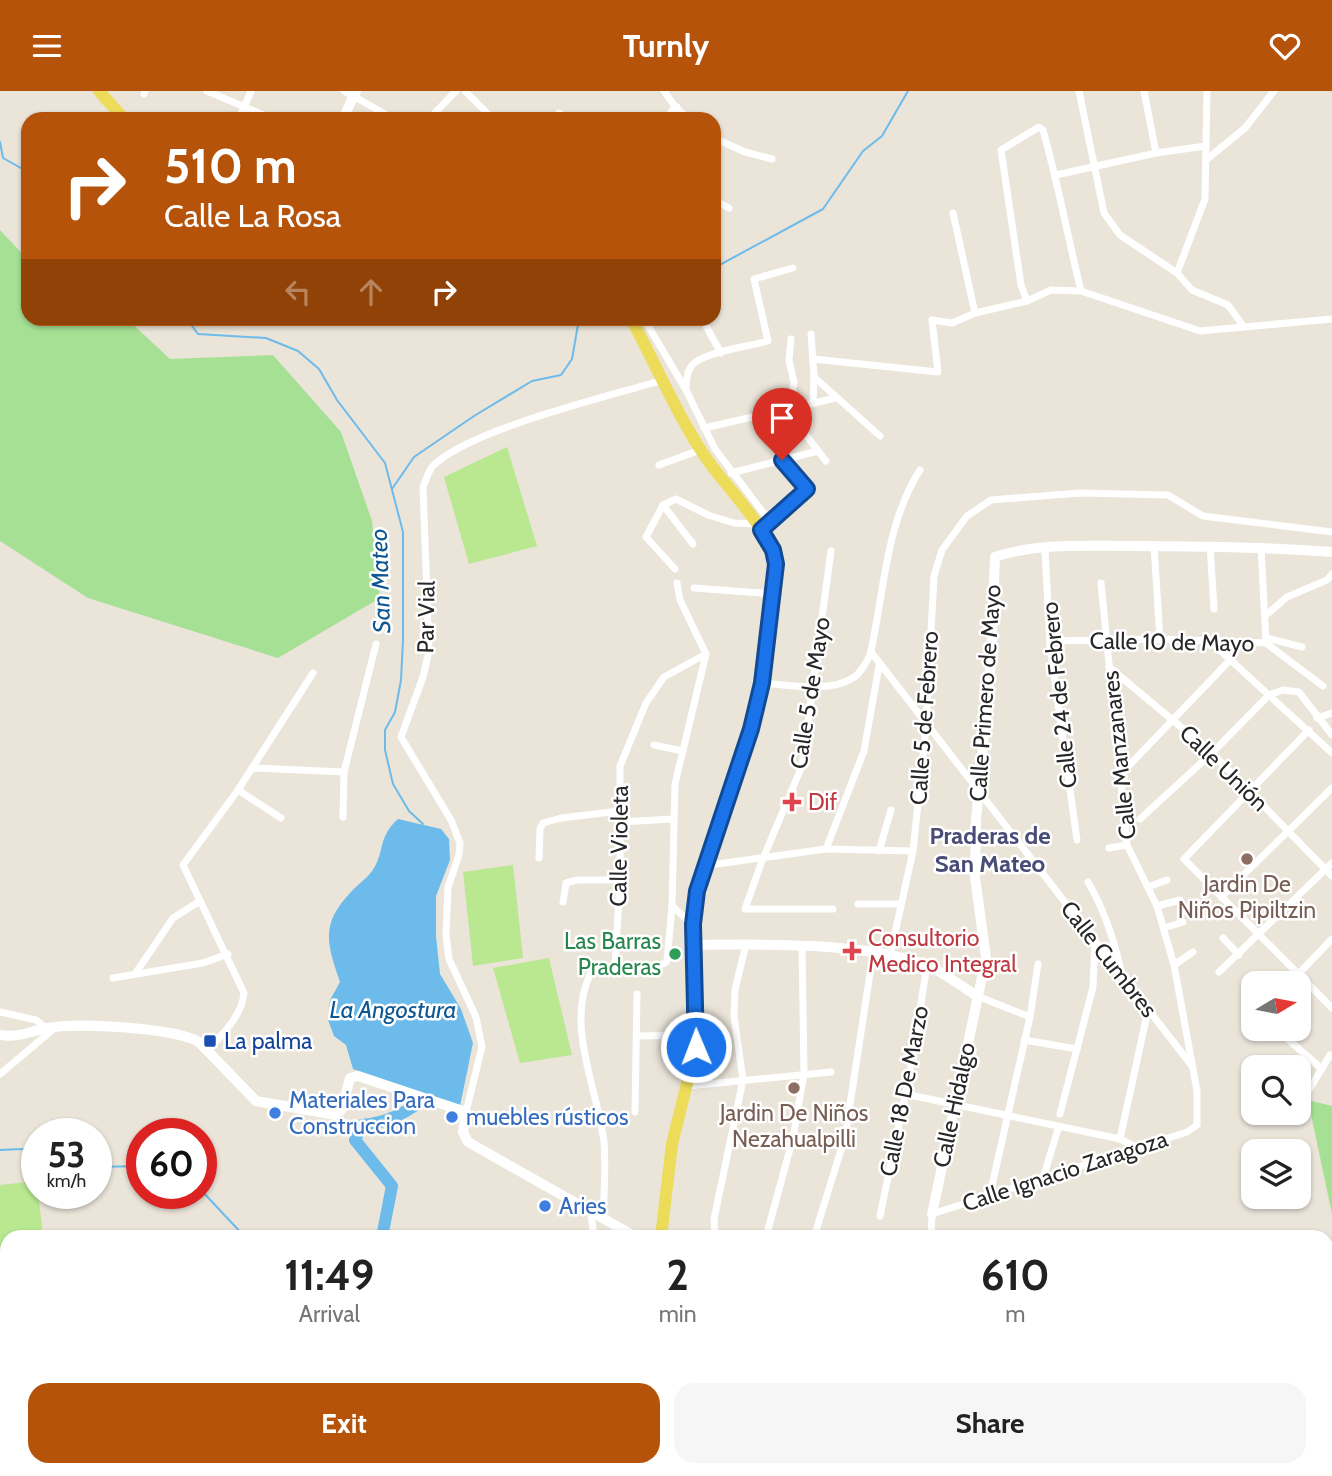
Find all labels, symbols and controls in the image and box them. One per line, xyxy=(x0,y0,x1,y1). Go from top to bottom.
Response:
text: Turnly xyxy=(623,26,709,65)
icon: menu xyxy=(28,27,66,65)
icon: heart xyxy=(1266,27,1304,65)
text: 510 m xyxy=(164,136,297,195)
icon: right xyxy=(49,140,140,231)
text: Calle La Rosa xyxy=(164,196,341,235)
icon: left xyxy=(279,273,317,311)
icon: ahead xyxy=(352,273,390,311)
icon: right xyxy=(425,273,463,311)
pin xyxy=(752,388,812,460)
icon: arrive xyxy=(763,399,801,437)
water label: San Mateo xyxy=(364,528,396,634)
street label: Par Vial xyxy=(411,580,441,654)
street label: Calle Primero de Mayo xyxy=(963,583,1007,803)
street label: Calle 24 de Febrero xyxy=(1035,601,1083,789)
street label: Calle 5 de Mayo xyxy=(784,615,836,771)
street label: Calle 10 de Mayo xyxy=(1090,627,1254,657)
street label: Calle 5 de Febrero xyxy=(904,630,944,806)
street label: Calle Manzanares xyxy=(1096,669,1142,841)
street label: Calle Unión xyxy=(1174,719,1274,817)
street label: Calle Violeta xyxy=(604,785,634,907)
place label: Dif xyxy=(808,788,837,816)
marker: Dif xyxy=(782,792,802,812)
district label: Praderas de San Mateo xyxy=(929,821,1051,878)
marker: Jardin De Niños Pipiltzin xyxy=(1239,851,1255,867)
place label: Jardin De Niños Pipiltzin xyxy=(1178,870,1316,924)
street label: Calle Cumbres xyxy=(1055,895,1163,1023)
place label: Consultorio Medico Integral xyxy=(868,924,1017,978)
place label: Las Barras Praderas xyxy=(564,927,661,981)
marker: Consultorio Medico Integral xyxy=(842,941,862,961)
marker: Las Barras Praderas xyxy=(667,946,683,962)
north arrow xyxy=(1241,971,1311,1041)
map controls xyxy=(1241,971,1311,1209)
water label: La Angostura xyxy=(329,995,457,1024)
street label: Calle 18 De Marzo xyxy=(874,1003,934,1179)
position arrow xyxy=(659,1010,733,1084)
place label: La palma xyxy=(224,1027,312,1055)
marker: La palma xyxy=(202,1033,218,1049)
street label: Calle Hidalgo xyxy=(927,1040,981,1170)
button: search xyxy=(1241,1055,1311,1125)
marker: Jardin De Niños Nezahualpilli xyxy=(786,1080,802,1096)
place label: Materiales Para Construccion xyxy=(289,1086,435,1140)
place label: Jardin De Niños Nezahualpilli xyxy=(719,1099,868,1153)
place label: muebles rústicos xyxy=(466,1103,628,1131)
marker: Materiales Para Construccion xyxy=(267,1105,283,1121)
marker: muebles rústicos xyxy=(444,1109,460,1125)
speed limit sign: 60 xyxy=(126,1118,217,1209)
street label: Calle Ignacio Zaragoza xyxy=(959,1125,1171,1217)
text: 53 xyxy=(48,1133,85,1176)
button: layers xyxy=(1241,1139,1311,1209)
text: km/h xyxy=(47,1170,86,1192)
place label: Aries xyxy=(559,1192,607,1220)
marker: Aries xyxy=(537,1198,553,1214)
text: 11:49 xyxy=(284,1249,374,1301)
text: 2 xyxy=(667,1249,689,1301)
text: 610 xyxy=(981,1249,1050,1301)
text: Arrival xyxy=(299,1300,360,1328)
text: min xyxy=(659,1300,697,1328)
text: m xyxy=(1005,1300,1025,1328)
button: Exit xyxy=(28,1383,660,1463)
button: Share xyxy=(674,1383,1306,1463)

